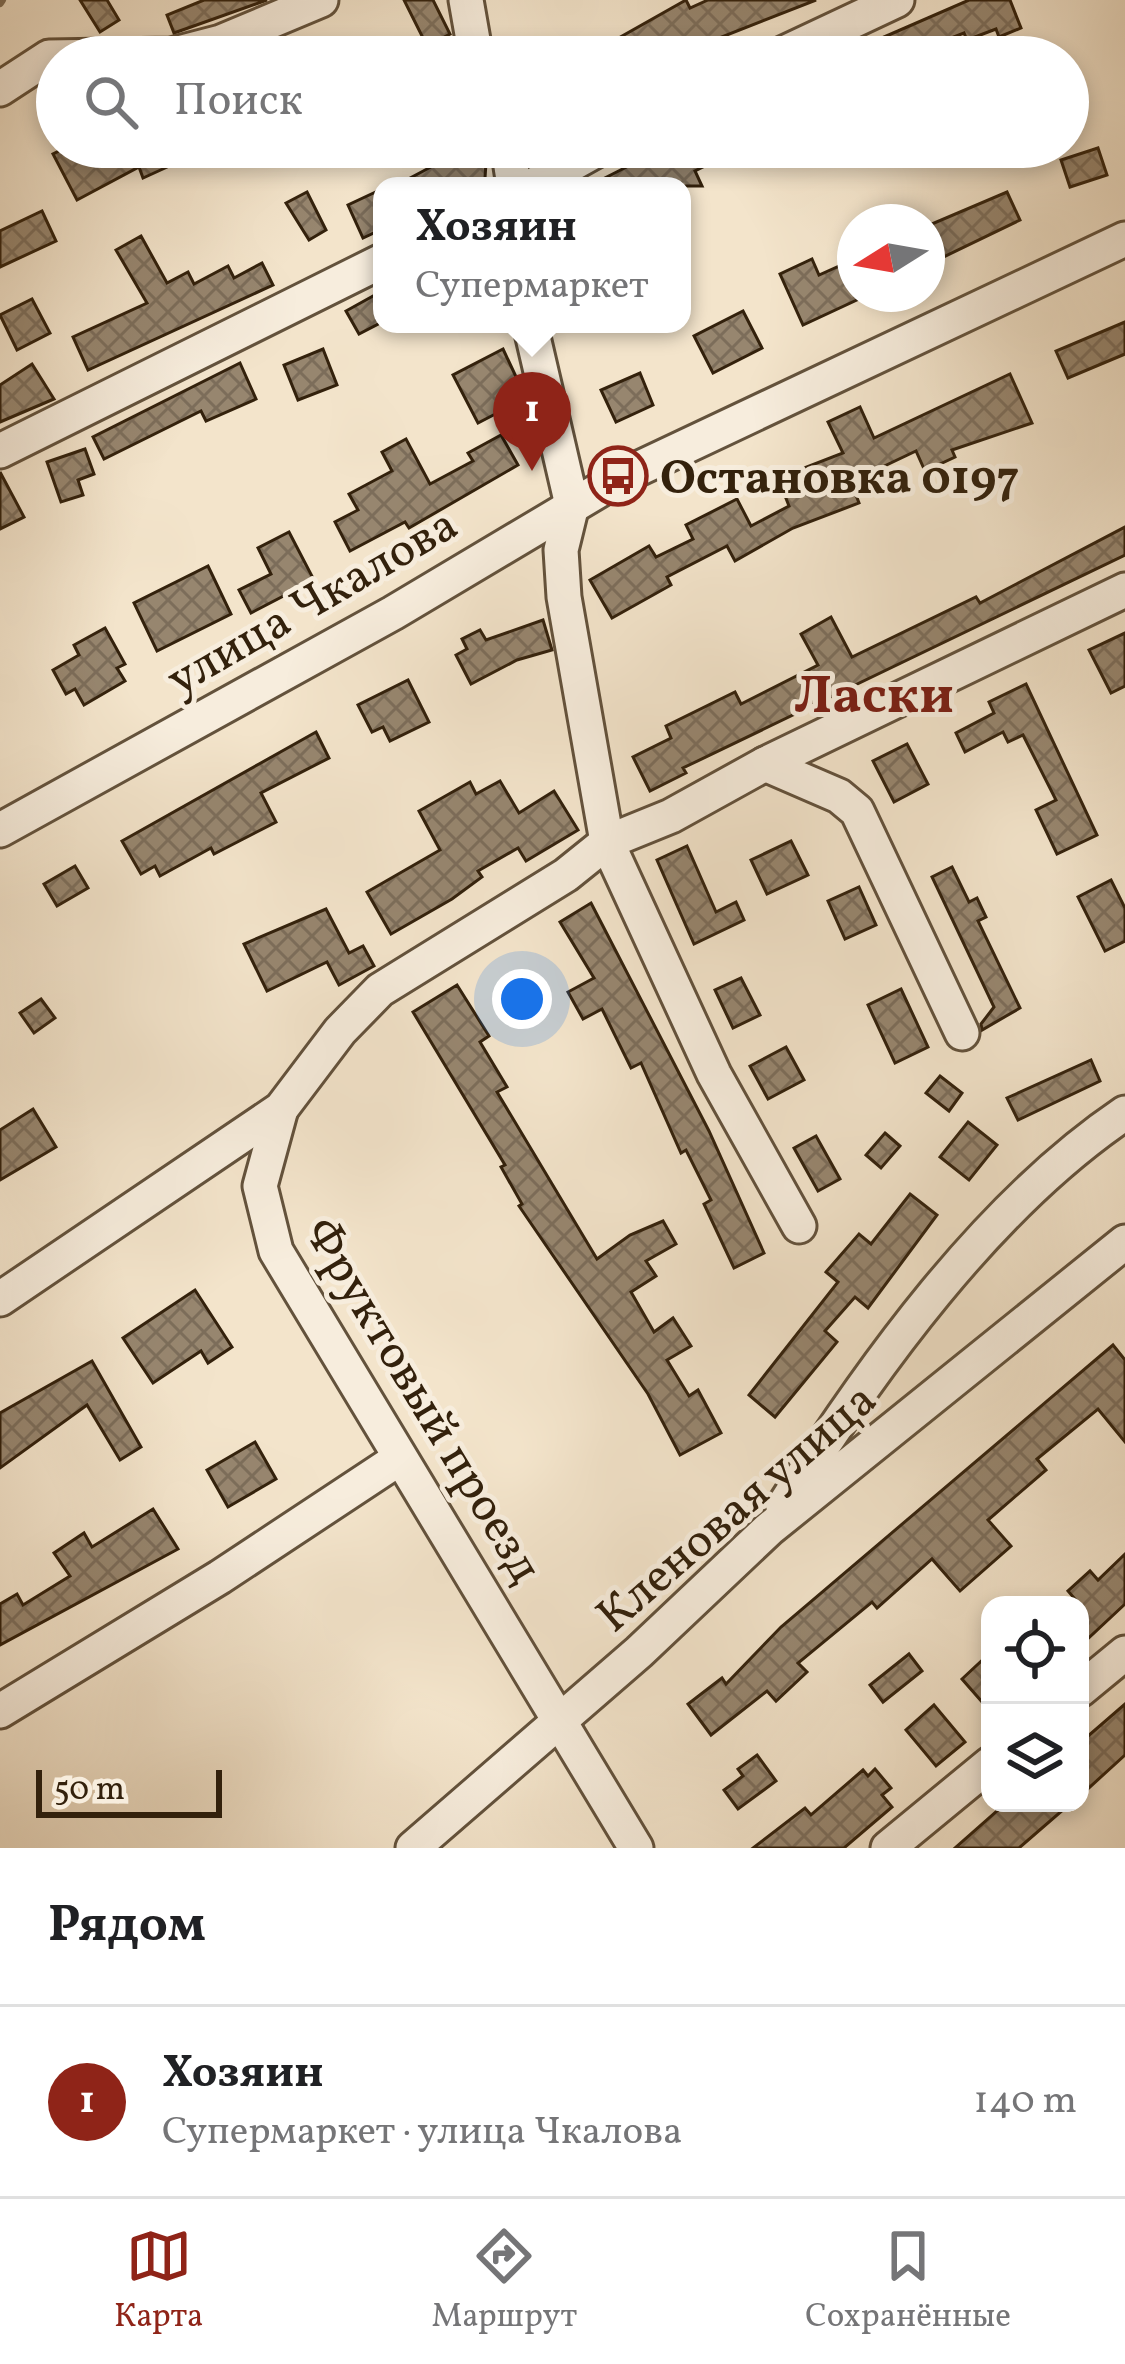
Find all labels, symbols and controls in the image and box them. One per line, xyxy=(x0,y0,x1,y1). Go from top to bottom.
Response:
search box xyxy=(36,36,1089,168)
icon: search xyxy=(78,69,144,135)
text: Поиск xyxy=(174,71,303,134)
popup xyxy=(373,177,691,333)
text: Хозяин xyxy=(415,197,577,260)
north arrow xyxy=(837,204,945,312)
text: Супермаркет xyxy=(415,260,649,314)
pin: 1 xyxy=(493,372,571,471)
bus stop icon: Остановка 0197 xyxy=(587,445,649,507)
place label: Остановка 0197 xyxy=(660,447,1020,514)
street label: улица Чкалова xyxy=(155,493,471,714)
district label: Ласки xyxy=(794,661,954,736)
your location xyxy=(492,969,552,1029)
street label: Фруктовый проезд xyxy=(285,1206,557,1597)
street label: Кленовая улица xyxy=(583,1369,893,1650)
map controls xyxy=(981,1596,1089,1812)
button: locate xyxy=(981,1596,1089,1704)
button: layers xyxy=(981,1704,1089,1812)
scale bar xyxy=(36,1764,222,1817)
text: 50 m xyxy=(54,1768,125,1814)
text: Рядом xyxy=(48,1891,206,1962)
text: Хозяин xyxy=(162,2043,323,2106)
text: 1 xyxy=(79,2075,95,2129)
text: 140 m xyxy=(974,2075,1077,2129)
text: Супермаркет · улица Чкалова xyxy=(162,2106,682,2160)
tab: Карта xyxy=(114,2223,204,2341)
tab: Маршрут xyxy=(432,2223,577,2341)
tab: Сохранённые xyxy=(805,2223,1011,2341)

